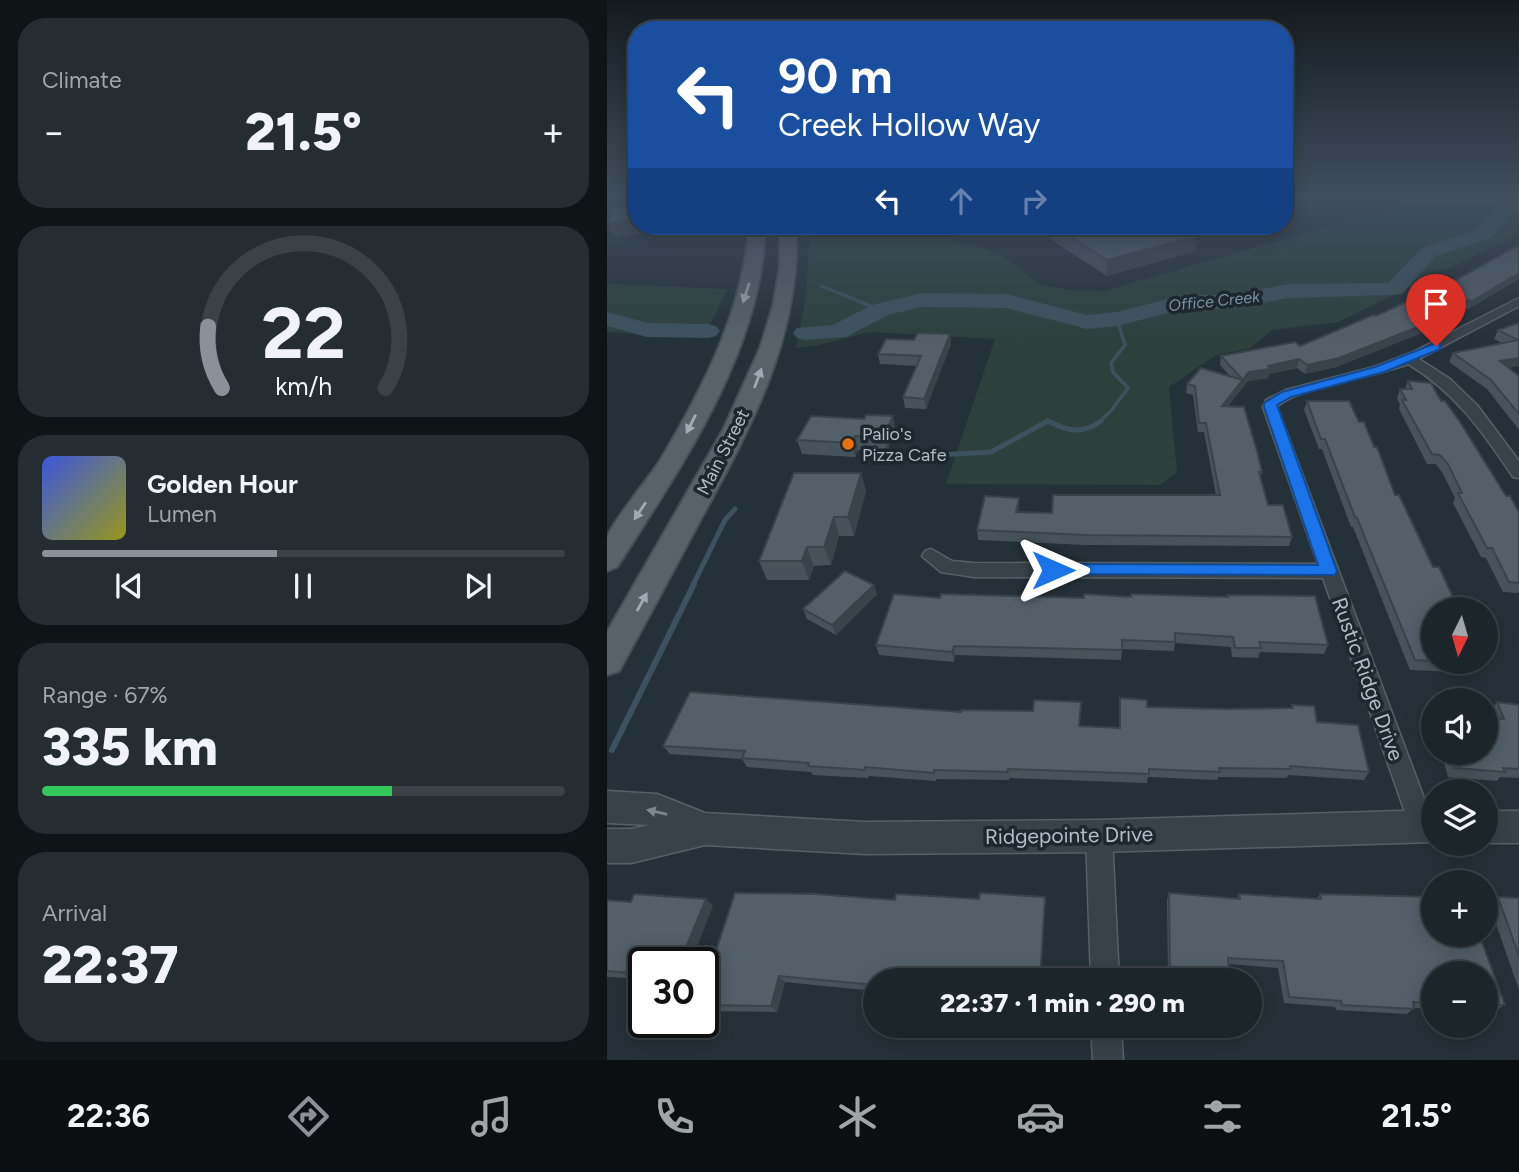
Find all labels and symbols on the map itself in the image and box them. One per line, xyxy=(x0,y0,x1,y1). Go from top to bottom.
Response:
pin xyxy=(1406,274,1466,346)
one-way arrow xyxy=(740,282,750,303)
water label: Office Creek xyxy=(1167,287,1262,315)
one-way arrow xyxy=(752,368,763,389)
street label: Main Street xyxy=(692,405,754,499)
one-way arrow xyxy=(686,414,697,434)
place label: Palio's Pizza Cafe xyxy=(862,423,947,466)
marker: Palio's Pizza Cafe xyxy=(840,436,856,452)
one-way arrow xyxy=(633,501,646,521)
position arrow xyxy=(1016,533,1090,607)
one-way arrow xyxy=(636,593,648,612)
street label: Rustic Ridge Drive xyxy=(1327,594,1409,764)
north arrow xyxy=(1421,597,1498,674)
one-way arrow xyxy=(646,806,668,817)
street label: Ridgepointe Drive xyxy=(985,821,1153,849)
speed limit sign: 30 xyxy=(628,947,719,1038)

